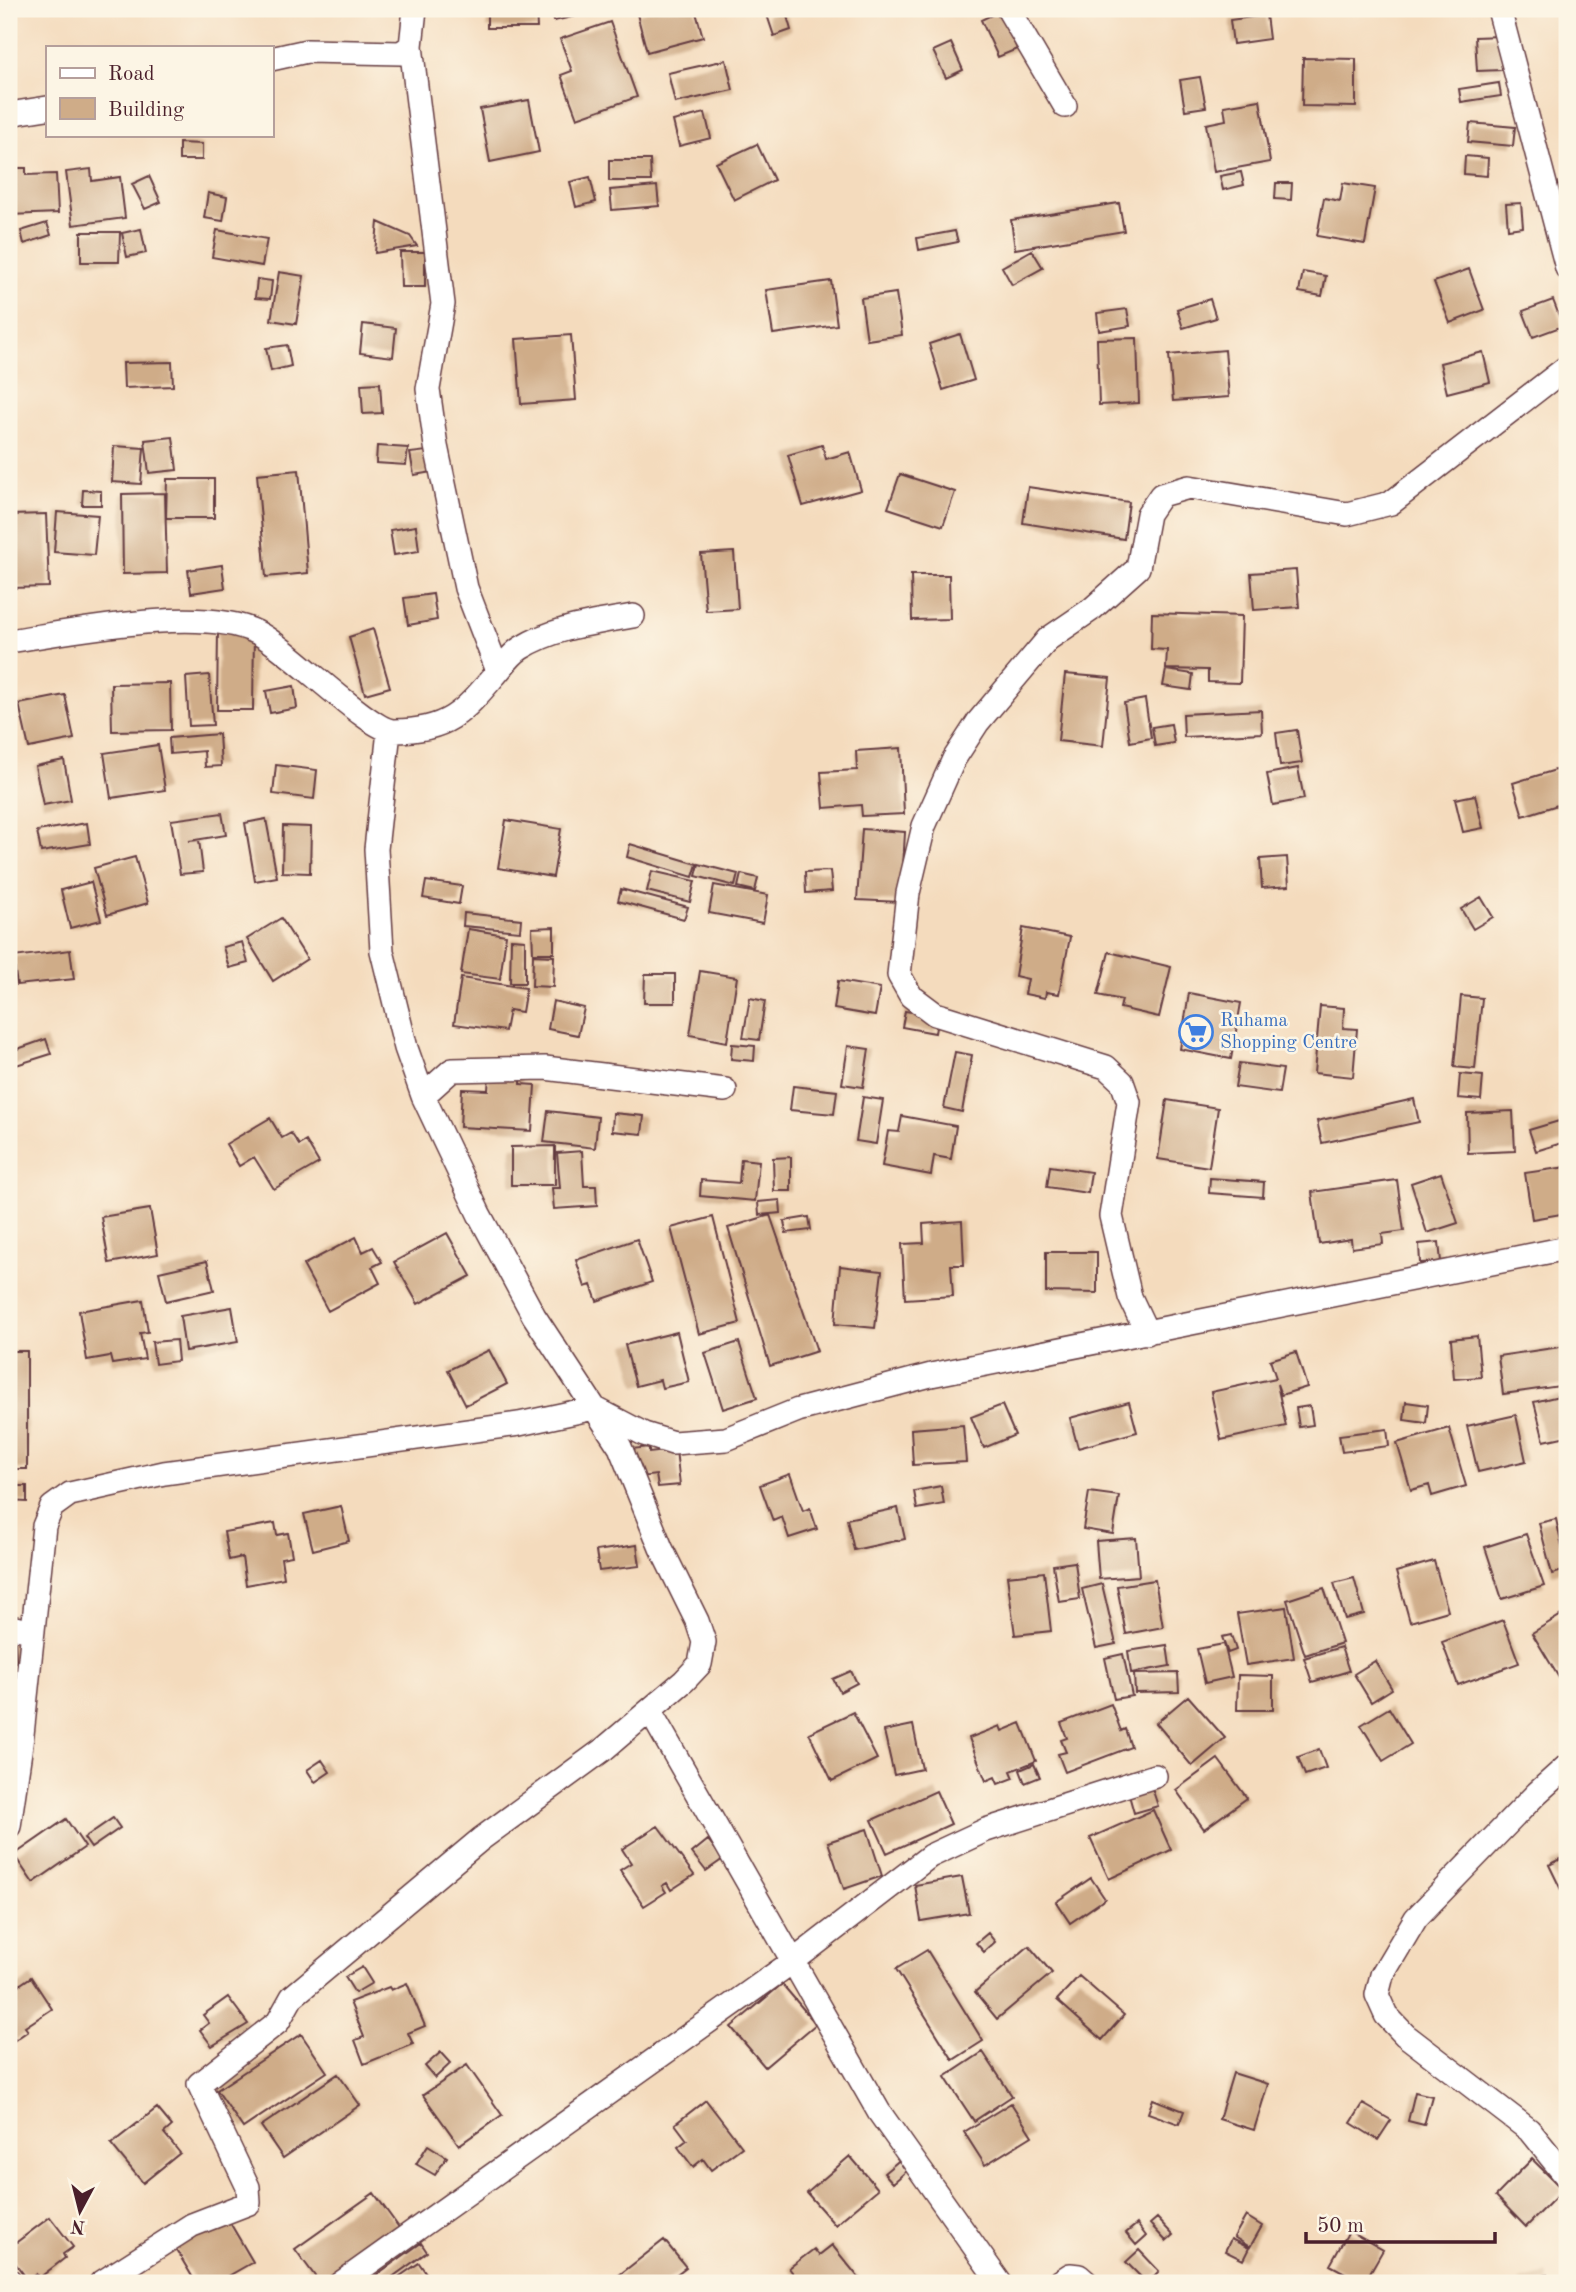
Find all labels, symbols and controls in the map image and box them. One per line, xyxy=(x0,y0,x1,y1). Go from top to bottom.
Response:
legend xyxy=(46,46,273,136)
text: Road xyxy=(108,64,155,85)
text: Building xyxy=(108,100,185,121)
place label: Ruhama Shopping Centre xyxy=(1220,1012,1357,1053)
supermarket icon: Ruhama Shopping Centre xyxy=(1177,1013,1215,1051)
north arrow xyxy=(46,2176,116,2246)
scale bar xyxy=(1306,2201,1496,2245)
text: N xyxy=(69,2215,87,2236)
text: 50 m xyxy=(1317,2216,1364,2237)

